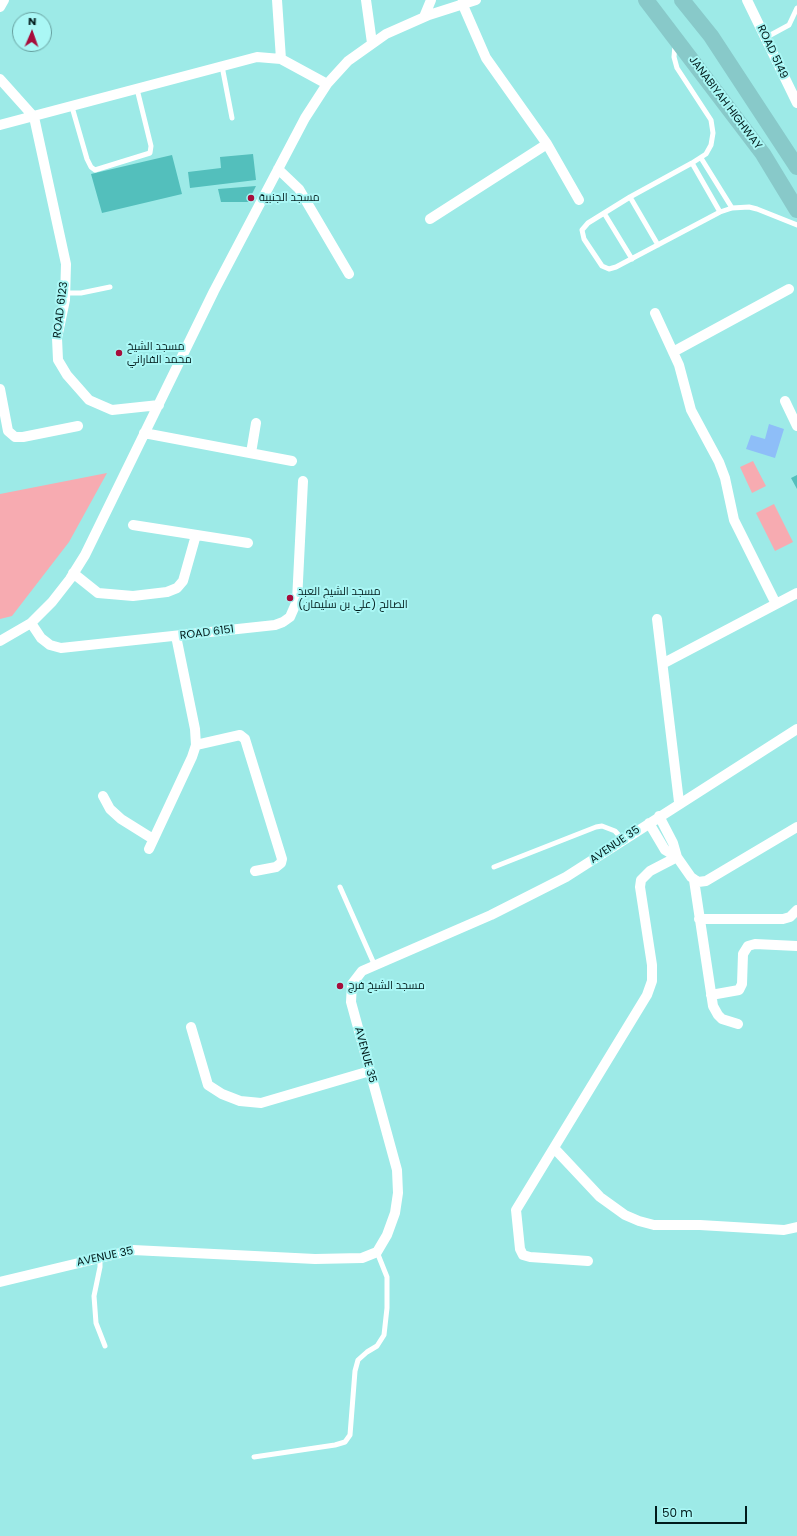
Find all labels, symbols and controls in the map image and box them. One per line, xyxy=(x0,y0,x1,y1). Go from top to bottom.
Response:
north arrow xyxy=(12,12,52,52)
text: N xyxy=(28,13,37,29)
street label: ROAD 5149 xyxy=(754,23,790,81)
street label: JANABIYAH HIGHWAY xyxy=(686,54,764,152)
place label: مسجد الجنبية xyxy=(259,191,320,205)
marker: مسجد الجنبية xyxy=(246,193,256,203)
street label: ROAD 6123 xyxy=(51,281,71,339)
place label: مسجد الشيخ محمد الفاراني xyxy=(127,340,192,366)
marker: مسجد الشيخ محمد الفاراني xyxy=(114,348,124,358)
place label: مسجد الشيخ العبد الصالح (علي بن سليمان) xyxy=(298,585,408,611)
marker: مسجد الشيخ العبد الصالح (علي بن سليمان) xyxy=(285,593,295,603)
street label: ROAD 6151 xyxy=(179,623,235,643)
street label: AVENUE 35 xyxy=(587,823,643,867)
place label: مسجد الشيخ فرج xyxy=(348,979,425,993)
marker: مسجد الشيخ فرج xyxy=(335,981,345,991)
street label: AVENUE 35 xyxy=(351,1025,379,1085)
street label: AVENUE 35 xyxy=(75,1245,135,1269)
scale bar xyxy=(657,1498,749,1524)
text: 50 m xyxy=(662,1504,693,1521)

